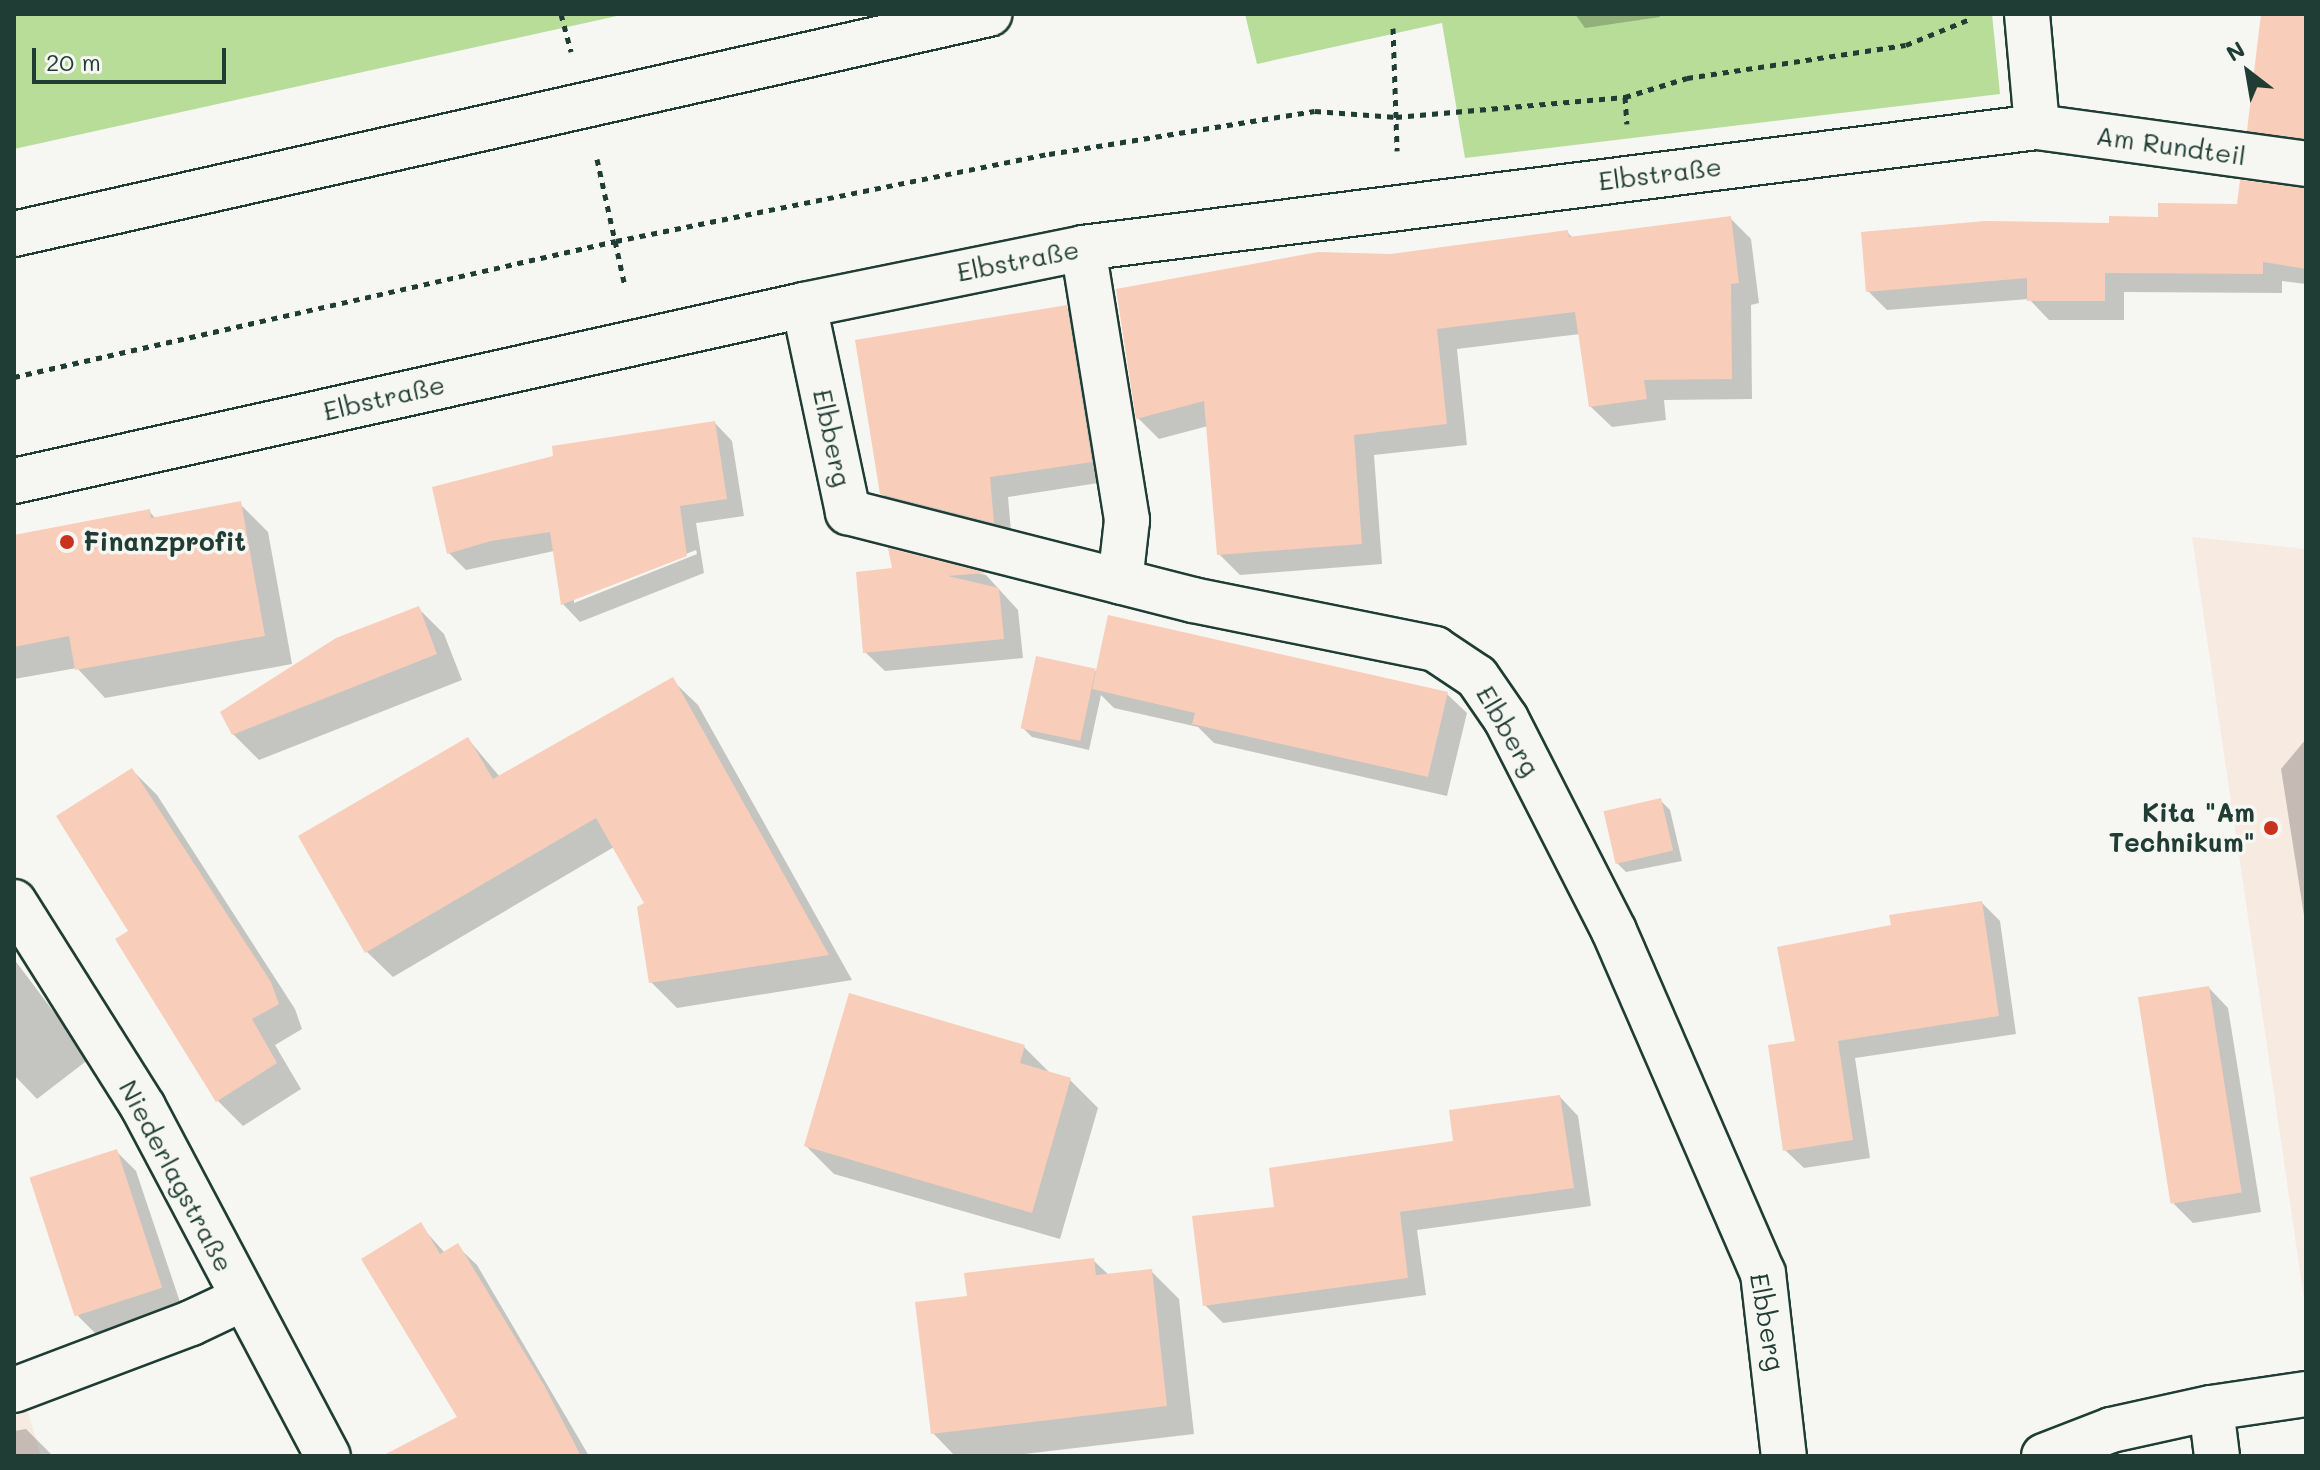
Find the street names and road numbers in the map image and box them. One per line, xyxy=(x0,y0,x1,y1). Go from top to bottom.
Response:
street label: Am Rundteil xyxy=(2094,120,2248,172)
street label: Elbstraße xyxy=(1597,151,1723,197)
street label: Elbstraße xyxy=(954,234,1082,288)
street label: Elbstraße xyxy=(320,369,448,427)
street label: Elbberg xyxy=(806,386,858,490)
street label: Elbberg xyxy=(1470,680,1546,782)
street label: Niederlagstraße xyxy=(112,1075,240,1277)
street label: Elbberg xyxy=(1743,1271,1791,1373)

